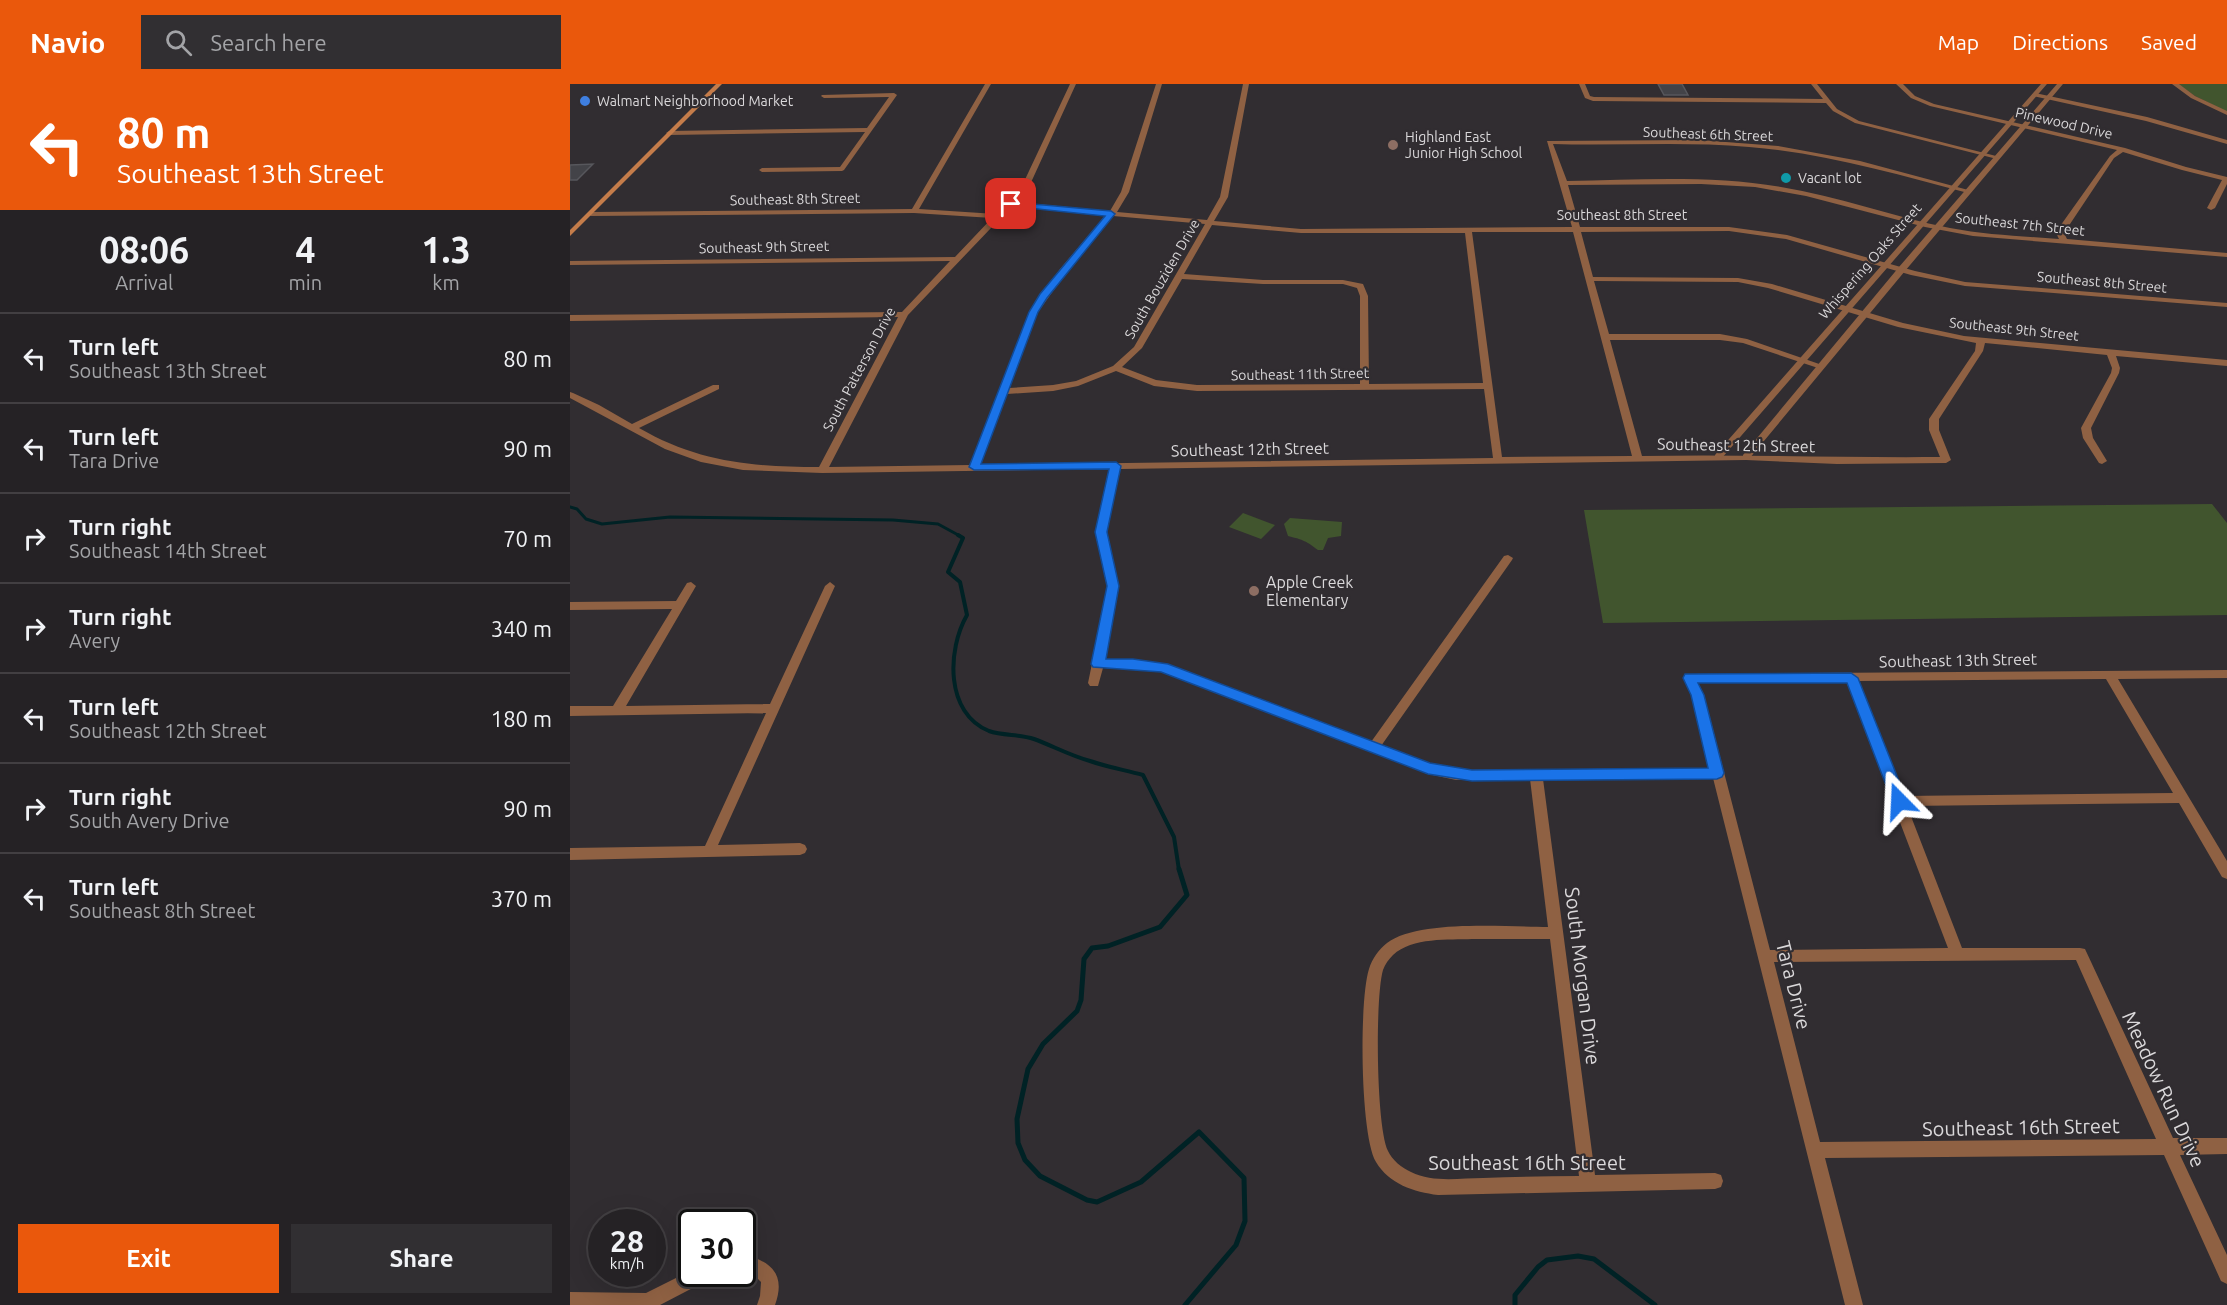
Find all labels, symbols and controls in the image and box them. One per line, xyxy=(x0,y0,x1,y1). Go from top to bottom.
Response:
search box xyxy=(141,15,561,69)
icon: search xyxy=(162,26,195,59)
text: Navio xyxy=(30,27,105,58)
text: Search here xyxy=(210,30,327,55)
text: Map xyxy=(1938,30,1979,54)
text: Directions xyxy=(2012,30,2108,54)
text: Saved xyxy=(2141,30,2197,54)
place label: Walmart Neighborhood Market xyxy=(597,93,794,109)
marker: Walmart Neighborhood Market xyxy=(578,94,592,108)
street label: Pinewood Drive xyxy=(2014,104,2114,142)
icon: left xyxy=(18,108,96,186)
text: 80 m xyxy=(117,109,211,156)
street label: Southeast 6th Street xyxy=(1643,124,1774,144)
place label: Highland East Junior High School xyxy=(1405,129,1523,161)
marker: Highland East Junior High School xyxy=(1386,138,1400,152)
text: Southeast 13th Street xyxy=(117,158,384,188)
place label: Vacant lot xyxy=(1798,170,1862,186)
marker: Vacant lot xyxy=(1779,171,1793,185)
pin xyxy=(985,178,1036,229)
icon: arrive xyxy=(994,187,1027,220)
street label: Southeast 8th Street xyxy=(730,190,861,208)
street label: Whispering Oaks Street xyxy=(1815,200,1925,322)
street label: Southeast 8th Street xyxy=(1557,207,1688,223)
street label: Southeast 7th Street xyxy=(1954,209,2086,239)
street label: South Bouziden Drive xyxy=(1121,216,1203,342)
text: 08:06 xyxy=(99,229,189,270)
text: 4 xyxy=(295,229,315,270)
text: 1.3 xyxy=(421,229,471,270)
street label: Southeast 9th Street xyxy=(699,238,830,256)
street label: Southeast 8th Street xyxy=(2036,268,2168,296)
text: Arrival xyxy=(115,271,173,294)
text: min xyxy=(289,271,322,294)
text: km xyxy=(432,271,460,294)
street label: South Patterson Drive xyxy=(819,304,899,434)
street label: Southeast 9th Street xyxy=(1948,314,2080,344)
text: Turn left xyxy=(69,334,159,359)
icon: left xyxy=(18,342,51,375)
text: 80 m xyxy=(503,346,552,371)
text: Southeast 13th Street xyxy=(69,359,267,382)
street label: Southeast 11th Street xyxy=(1231,365,1370,383)
text: Turn left xyxy=(69,424,159,449)
icon: left xyxy=(18,432,51,465)
street label: Southeast 12th Street xyxy=(1657,435,1816,455)
text: 90 m xyxy=(503,436,552,461)
street label: Southeast 12th Street xyxy=(1171,439,1330,459)
text: Tara Drive xyxy=(69,449,159,472)
text: Turn right xyxy=(69,514,171,539)
icon: right xyxy=(18,522,51,555)
text: 70 m xyxy=(503,526,552,551)
text: Southeast 14th Street xyxy=(69,539,267,562)
place label: Apple Creek Elementary xyxy=(1266,573,1353,609)
marker: Apple Creek Elementary xyxy=(1247,584,1261,598)
text: Turn right xyxy=(69,604,171,629)
icon: right xyxy=(18,612,51,645)
text: 340 m xyxy=(491,616,552,641)
text: Avery xyxy=(69,629,120,652)
street label: Southeast 13th Street xyxy=(1879,650,2038,670)
text: Turn left xyxy=(69,694,159,719)
icon: left xyxy=(18,702,51,735)
text: 180 m xyxy=(491,706,552,731)
text: Southeast 12th Street xyxy=(69,719,267,742)
position arrow xyxy=(1867,769,1931,833)
text: Turn right xyxy=(69,784,171,809)
icon: right xyxy=(18,792,51,825)
text: 90 m xyxy=(503,796,552,821)
text: South Avery Drive xyxy=(69,809,229,832)
text: Turn left xyxy=(69,874,159,899)
icon: left xyxy=(18,882,51,915)
text: 370 m xyxy=(491,886,552,911)
street label: South Morgan Drive xyxy=(1561,886,1605,1066)
text: Southeast 8th Street xyxy=(69,899,255,922)
street label: Tara Drive xyxy=(1772,938,1816,1032)
street label: Meadow Run Drive xyxy=(2118,1007,2210,1171)
street label: Southeast 16th Street xyxy=(1922,1114,2120,1140)
street label: Southeast 16th Street xyxy=(1428,1151,1626,1174)
speed limit sign: 30 xyxy=(678,1209,756,1287)
button: Exit xyxy=(18,1224,279,1293)
button: Share xyxy=(291,1224,552,1293)
text: 28 xyxy=(610,1224,644,1258)
text: km/h xyxy=(610,1255,644,1272)

